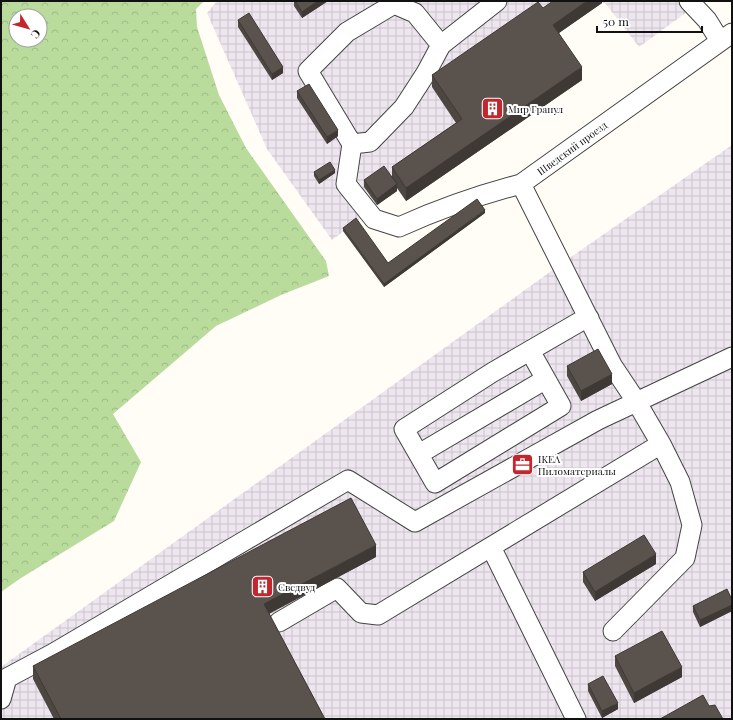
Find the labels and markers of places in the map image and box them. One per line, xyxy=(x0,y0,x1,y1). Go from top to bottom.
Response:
building icon: Мир Гранул xyxy=(480,96,506,122)
place label: Мир Гранул xyxy=(508,102,563,116)
office icon: IKEA Пиломатериалы xyxy=(509,452,535,478)
place label: IKEA Пиломатериалы xyxy=(538,452,616,478)
building icon: Сведвуд xyxy=(250,574,276,600)
place label: Сведвуд xyxy=(278,580,316,594)

